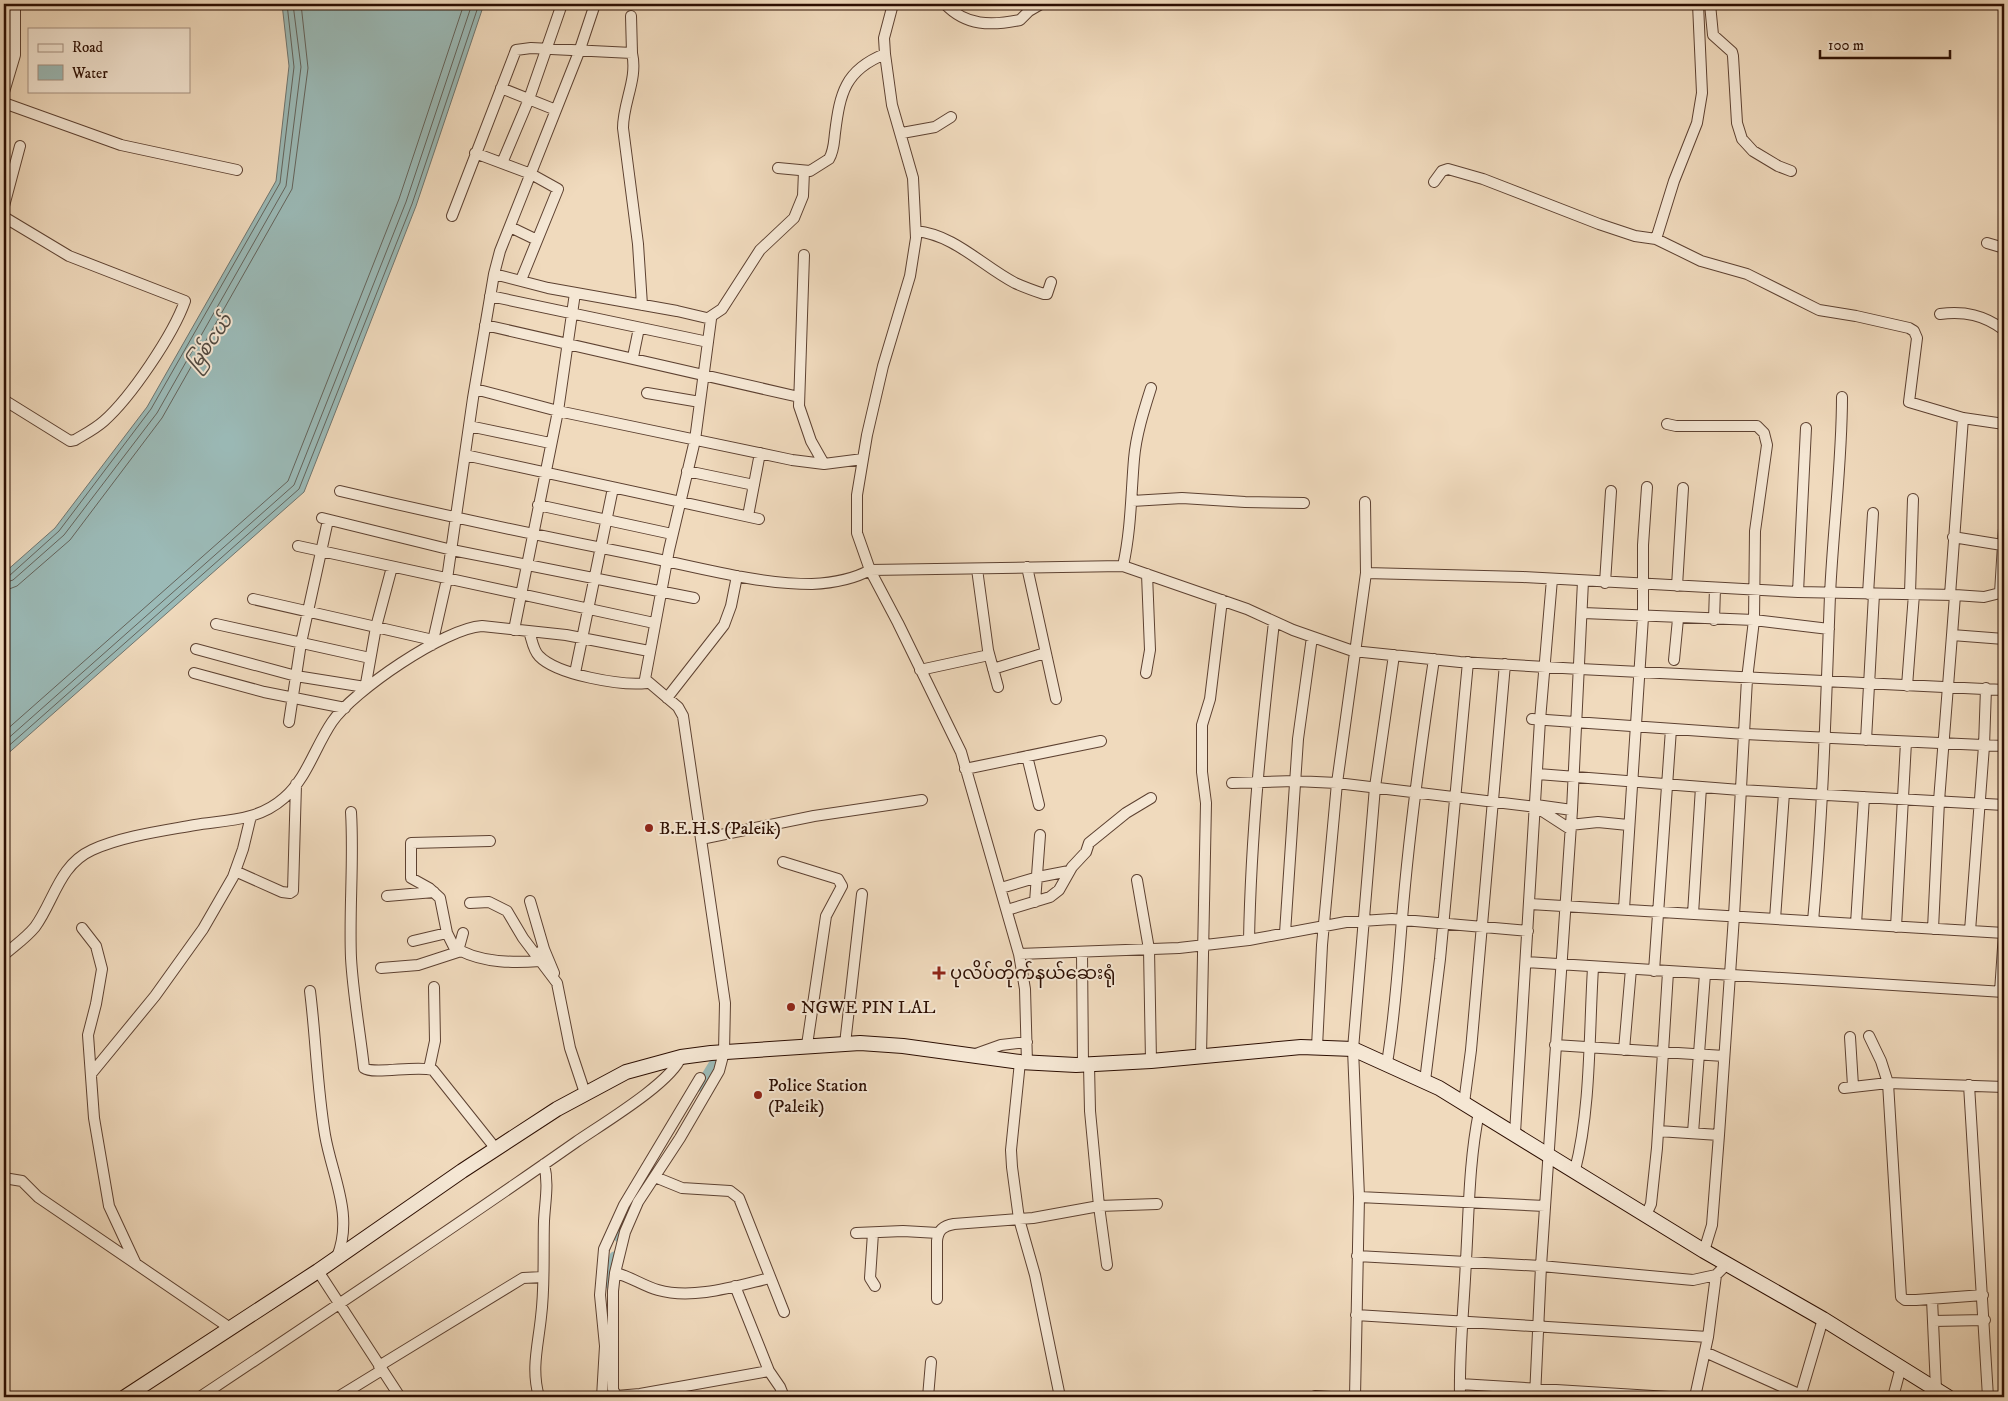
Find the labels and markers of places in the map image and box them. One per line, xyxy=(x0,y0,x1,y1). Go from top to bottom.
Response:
place label: B.E.H.S (Paleik) xyxy=(659,818,781,840)
marker: B.E.H.S (Paleik) xyxy=(643,822,655,834)
place label: ပုလိပ်တိုက်နယ်ဆေးရုံ xyxy=(950,959,1115,988)
marker: ပုလိပ်တိုက်နယ်ဆေးရုံ xyxy=(932,966,946,980)
place label: NGWE PIN LAL xyxy=(801,997,935,1019)
marker: NGWE PIN LAL xyxy=(785,1001,797,1013)
place label: Police Station (Paleik) xyxy=(768,1075,868,1118)
marker: Police Station (Paleik) xyxy=(752,1089,764,1101)

